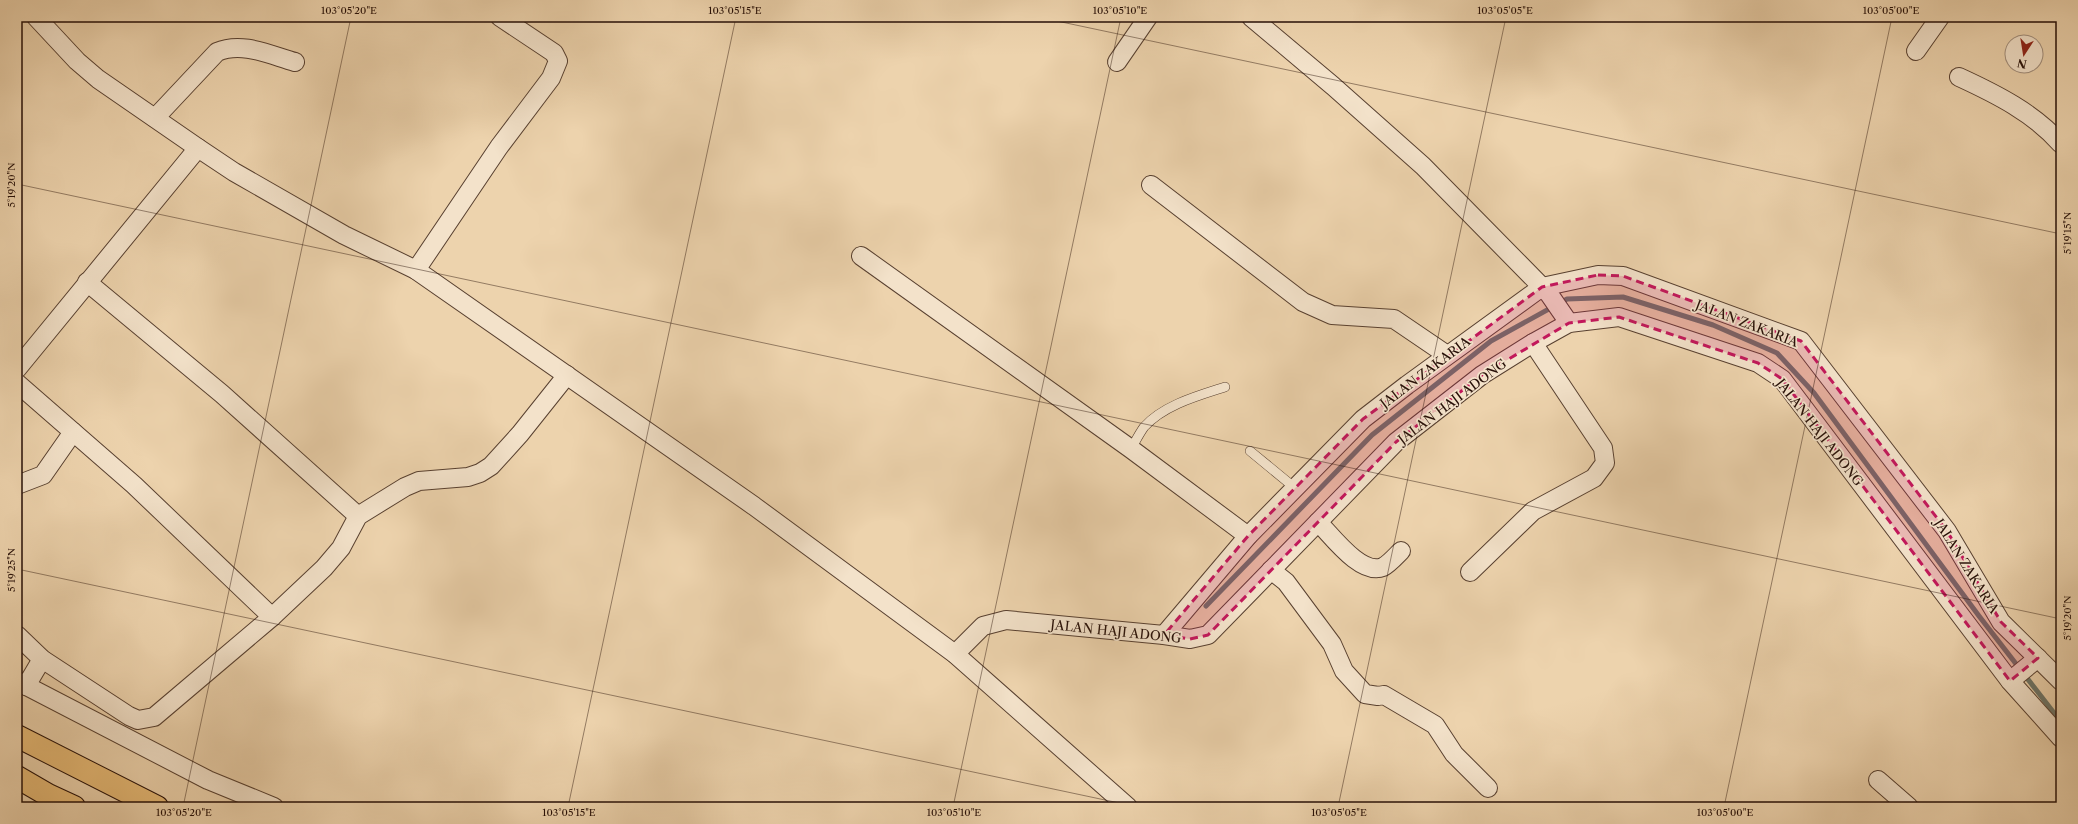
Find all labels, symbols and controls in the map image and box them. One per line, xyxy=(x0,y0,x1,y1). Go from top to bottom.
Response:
text: 103°05'20"E xyxy=(321,4,377,17)
text: 103°05'15"E xyxy=(708,4,762,17)
text: 103°05'10"E xyxy=(1093,4,1147,17)
text: 103°05'05"E xyxy=(1477,4,1533,17)
text: 103°05'00"E xyxy=(1863,4,1919,17)
north arrow xyxy=(2004,34,2044,74)
text: N xyxy=(2015,56,2028,72)
text: 5°19'20"N xyxy=(5,162,18,208)
text: 5°19'15"N xyxy=(2061,212,2074,254)
street label: JALAN ZAKARIA xyxy=(1691,295,1801,350)
street label: JALAN ZAKARIA xyxy=(1375,333,1474,412)
street label: JALAN HAJI ADONG xyxy=(1393,355,1510,448)
street label: JALAN HAJI ADONG xyxy=(1772,374,1867,489)
street label: JALAN ZAKARIA xyxy=(1930,514,2003,617)
text: 5°19'25"N xyxy=(5,548,18,592)
text: 5°19'20"N xyxy=(2061,595,2074,641)
street label: JALAN HAJI ADONG xyxy=(1048,616,1183,646)
text: 103°05'20"E xyxy=(156,806,212,819)
text: 103°05'15"E xyxy=(542,806,596,819)
text: 103°05'10"E xyxy=(927,806,981,819)
text: 103°05'05"E xyxy=(1311,806,1367,819)
text: 103°05'00"E xyxy=(1697,806,1753,819)

